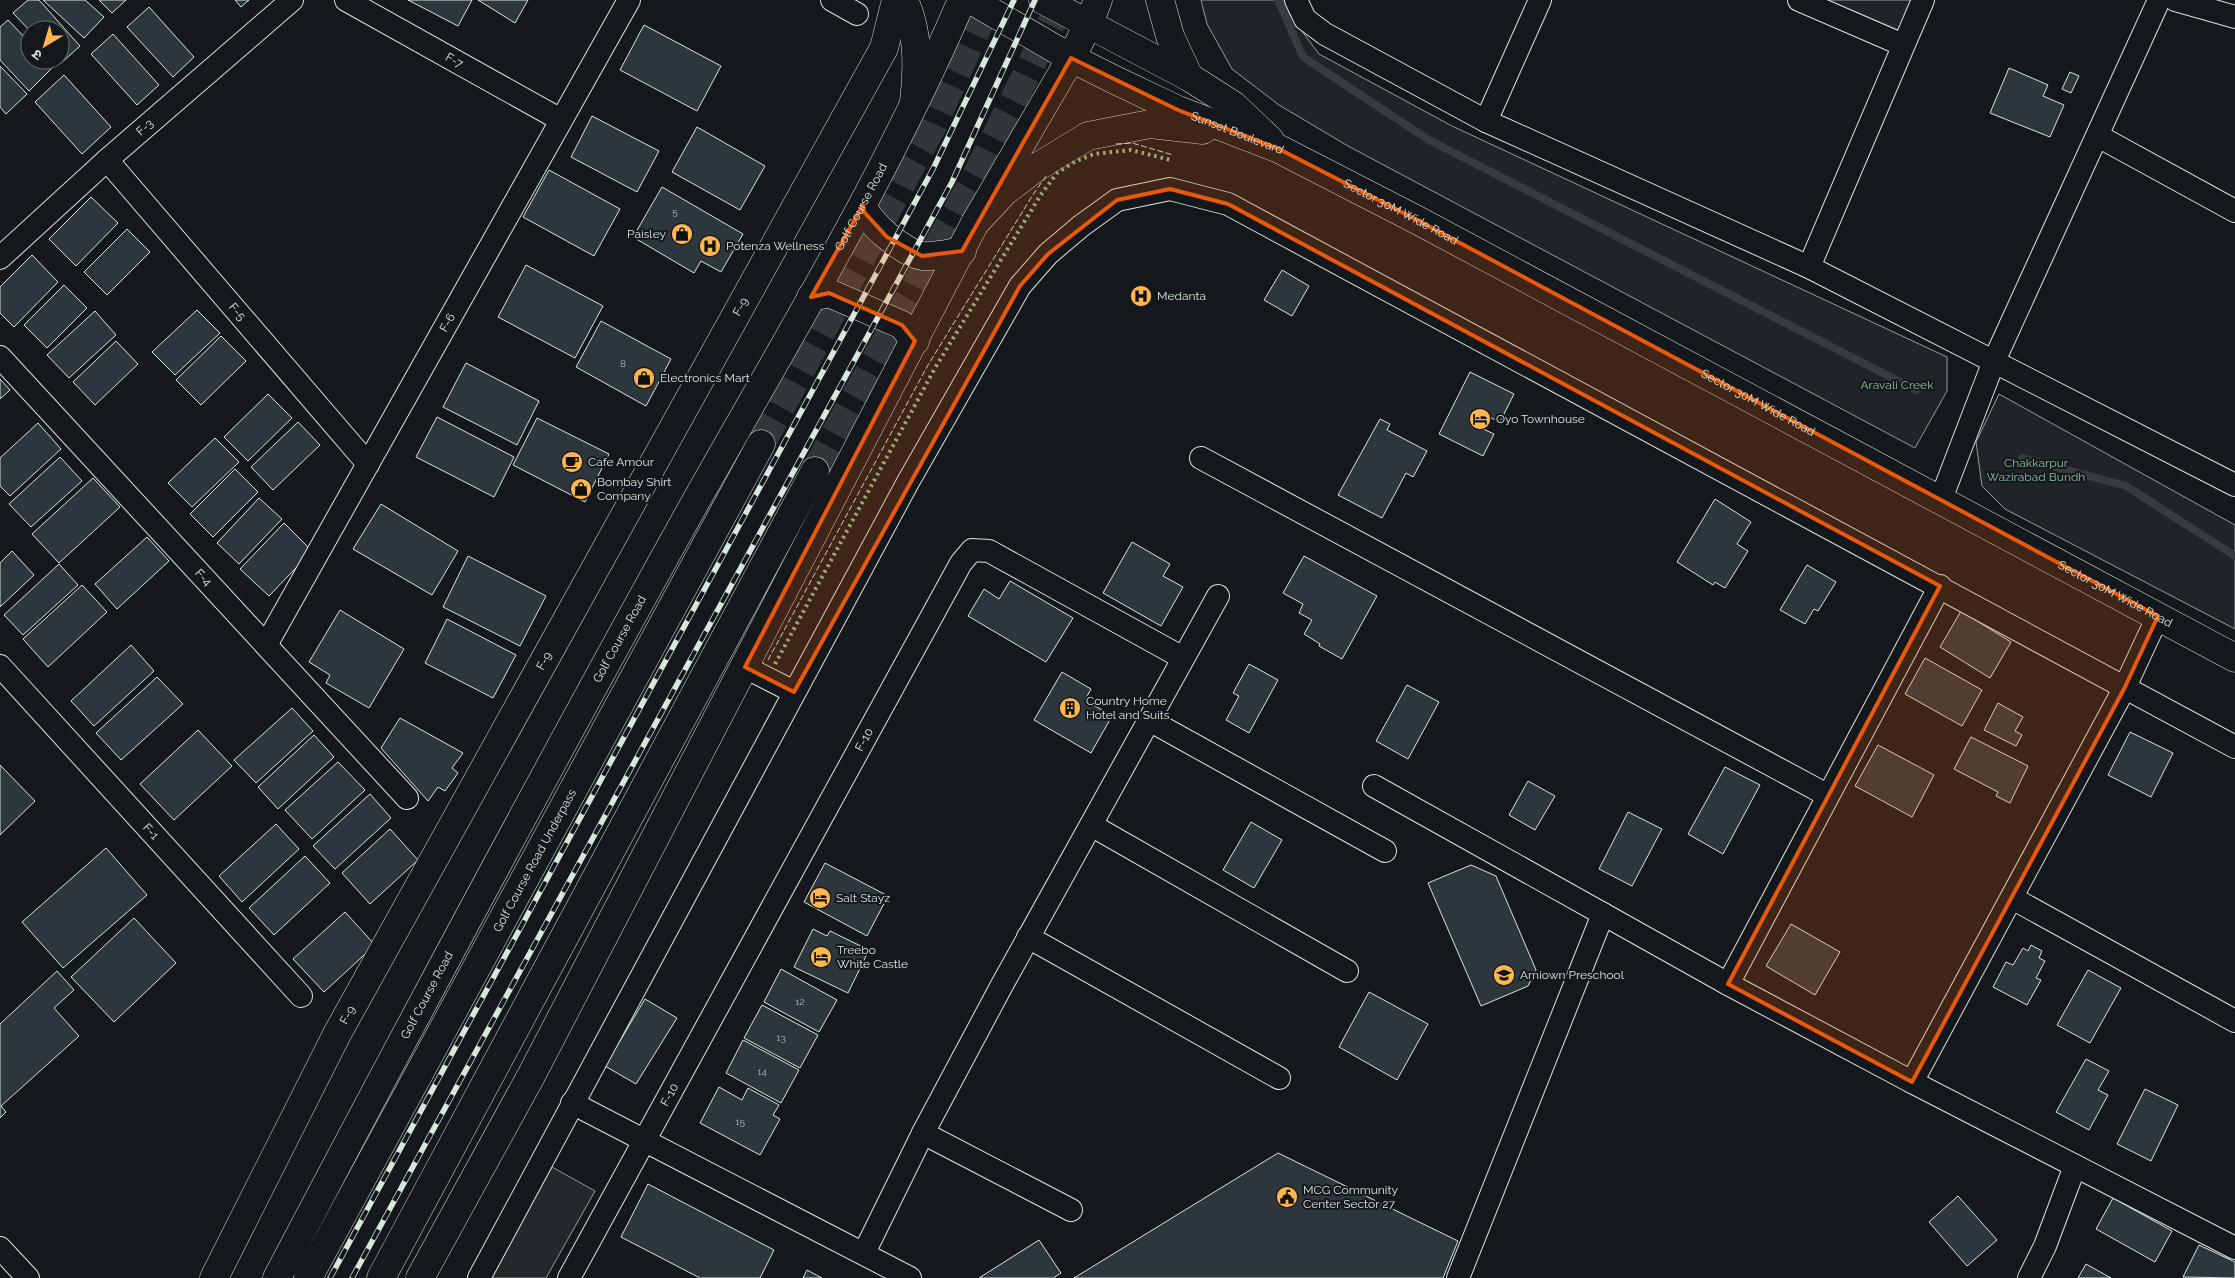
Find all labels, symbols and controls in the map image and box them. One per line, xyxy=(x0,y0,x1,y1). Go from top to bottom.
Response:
north arrow xyxy=(20,20,70,70)
text: उ xyxy=(28,46,45,64)
street label: F-7 xyxy=(443,50,466,71)
street label: Sunset Boulevard xyxy=(1189,109,1286,157)
street label: F-3 xyxy=(133,116,156,139)
street label: Golf Course Road xyxy=(832,161,890,253)
street label: Sector 30M Wide Road xyxy=(1341,176,1461,248)
house number: 5 xyxy=(672,206,678,217)
shop icon: Paisley xyxy=(670,222,694,246)
place label: Paisley xyxy=(627,227,666,241)
hospital icon: Potenza Wellness xyxy=(698,234,722,258)
place label: Potenza Wellness xyxy=(726,239,825,253)
hospital icon: Medanta xyxy=(1129,284,1153,308)
place label: Medanta xyxy=(1157,289,1206,303)
street label: F-9 xyxy=(730,295,751,318)
street label: F-5 xyxy=(226,300,249,324)
street label: F-6 xyxy=(437,311,458,334)
house number: 8 xyxy=(620,358,626,369)
shop icon: Electronics Mart xyxy=(632,366,656,390)
street label: Sector 30M Wide Road xyxy=(1699,366,1818,439)
place label: Electronics Mart xyxy=(660,371,750,385)
park label: Aravali Creek xyxy=(1860,378,1934,392)
hotel icon: Oyo Townhouse xyxy=(1468,407,1492,431)
place label: Oyo Townhouse xyxy=(1496,412,1585,426)
cafe icon: Cafe Amour xyxy=(560,450,584,474)
place label: Cafe Amour xyxy=(588,455,655,469)
park label: Chakkarpur Wazirabad Bundh xyxy=(1987,456,2085,484)
place label: Bombay Shirt Company xyxy=(597,475,671,503)
shop icon: Bombay Shirt Company xyxy=(569,477,593,501)
street label: Sector 30M Wide Road xyxy=(2056,558,2175,630)
street label: F-4 xyxy=(192,566,215,589)
street label: Golf Course Road xyxy=(590,593,649,685)
street label: F-9 xyxy=(533,649,555,673)
place label: Country Home Hotel and Suits xyxy=(1086,694,1170,722)
building icon: Country Home Hotel and Suits xyxy=(1058,696,1082,720)
street label: F-10 xyxy=(852,726,876,754)
street label: Golf Course Road Underpass xyxy=(490,787,579,934)
street label: F-1 xyxy=(140,821,162,842)
hotel icon: Salt Stayz xyxy=(808,886,832,910)
place label: Salt Stayz xyxy=(836,891,890,905)
place label: Treebo White Castle xyxy=(837,943,908,971)
hotel icon: Treebo White Castle xyxy=(809,945,833,969)
street label: Golf Course Road xyxy=(398,949,456,1041)
school or university icon: Amiown Preschool xyxy=(1492,963,1516,987)
place label: Amiown Preschool xyxy=(1520,968,1625,982)
house number: 12 xyxy=(795,996,805,1007)
street label: F-9 xyxy=(337,1003,358,1027)
house number: 13 xyxy=(776,1032,786,1043)
house number: 14 xyxy=(757,1066,767,1077)
street label: F-10 xyxy=(657,1081,681,1109)
house number: 15 xyxy=(735,1116,745,1127)
place label: MCG Community Center Sector 27 xyxy=(1303,1183,1399,1211)
public building icon: MCG Community Center Sector 27 xyxy=(1275,1185,1299,1209)

